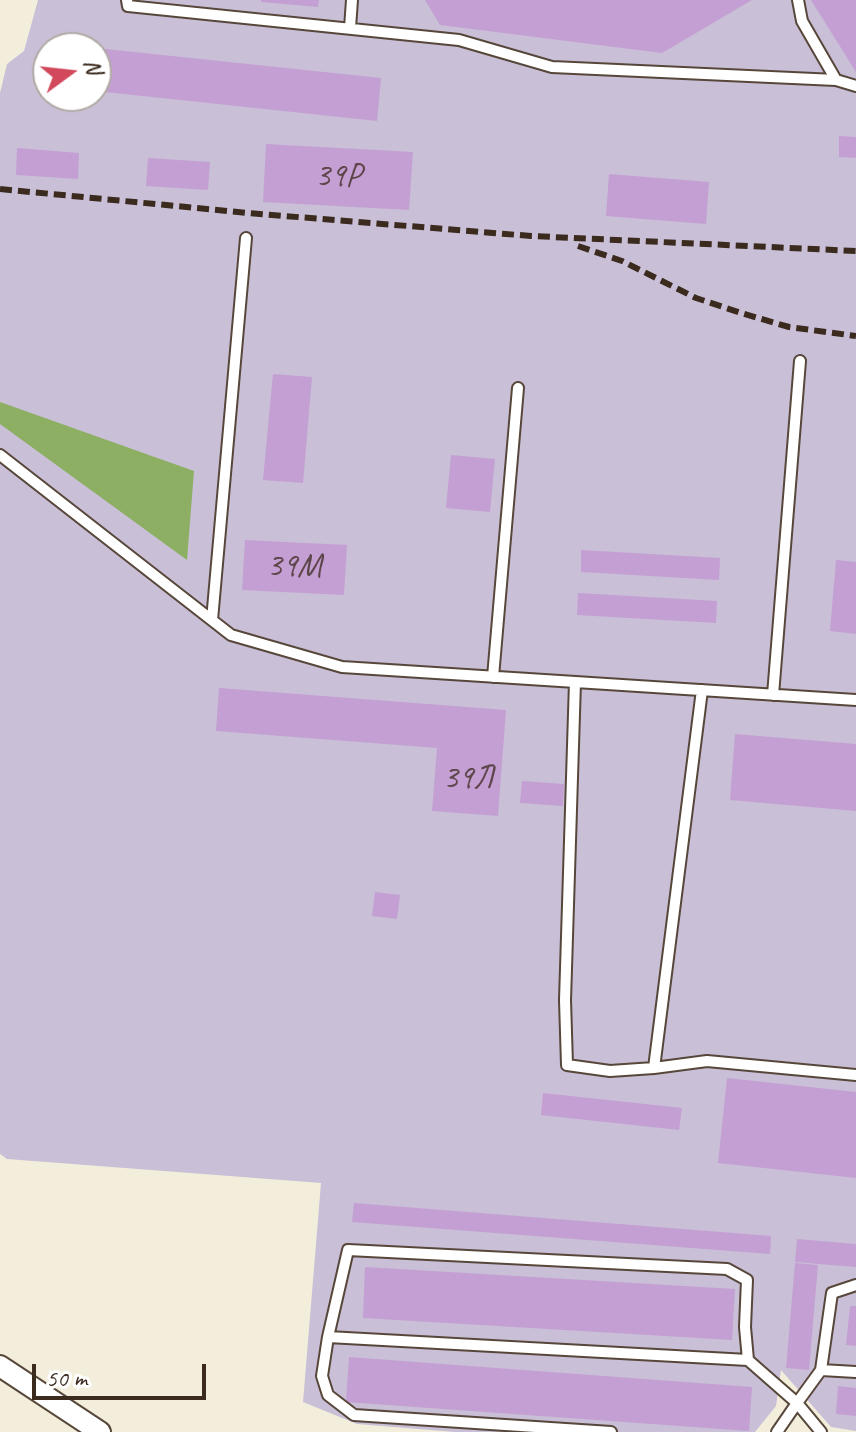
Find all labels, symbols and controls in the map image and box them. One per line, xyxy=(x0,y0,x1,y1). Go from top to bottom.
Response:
north arrow xyxy=(32,32,112,112)
text: N xyxy=(78,56,109,77)
house number: 39Р xyxy=(315,157,361,197)
house number: 39М xyxy=(266,547,322,587)
house number: 39Л xyxy=(442,759,494,799)
scale bar xyxy=(36,1348,210,1398)
text: 50 m xyxy=(46,1363,87,1393)

